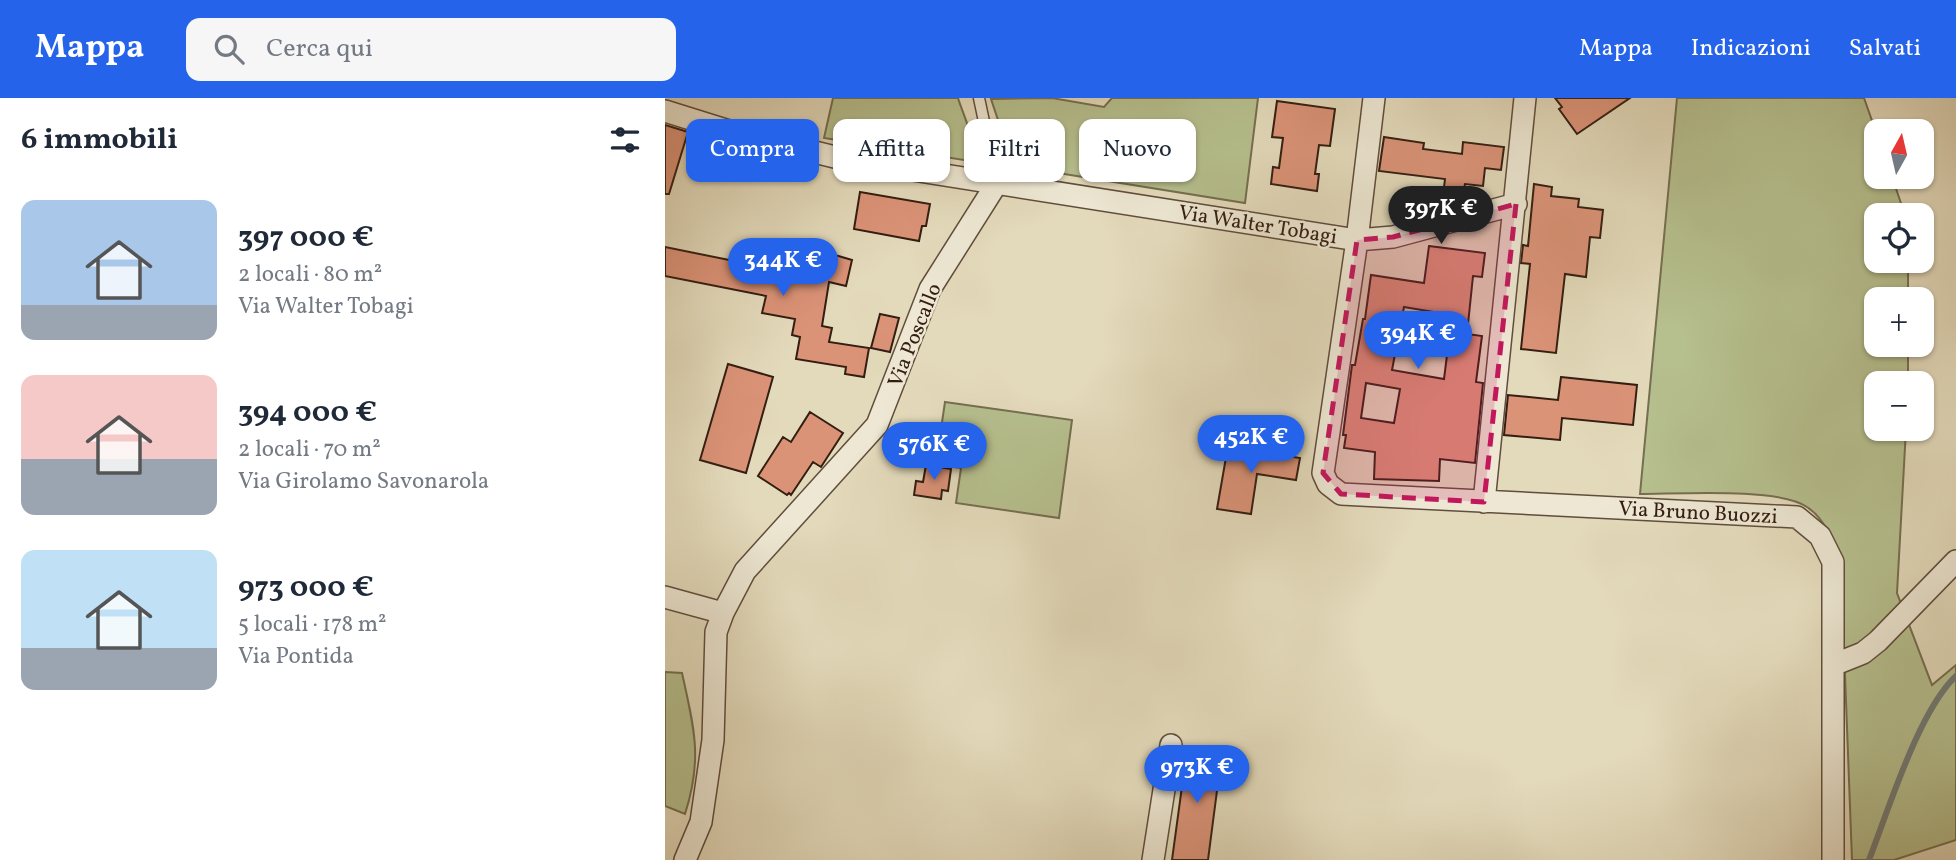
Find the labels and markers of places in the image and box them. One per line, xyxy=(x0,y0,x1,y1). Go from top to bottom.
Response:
pin: 397K € xyxy=(1384,186,1498,246)
pin: 344K € xyxy=(726,238,840,298)
pin: 394K € xyxy=(1361,312,1475,371)
pin: 452K € xyxy=(1194,416,1308,475)
pin: 576K € xyxy=(877,422,991,482)
pin: 973K € xyxy=(1140,746,1254,805)

